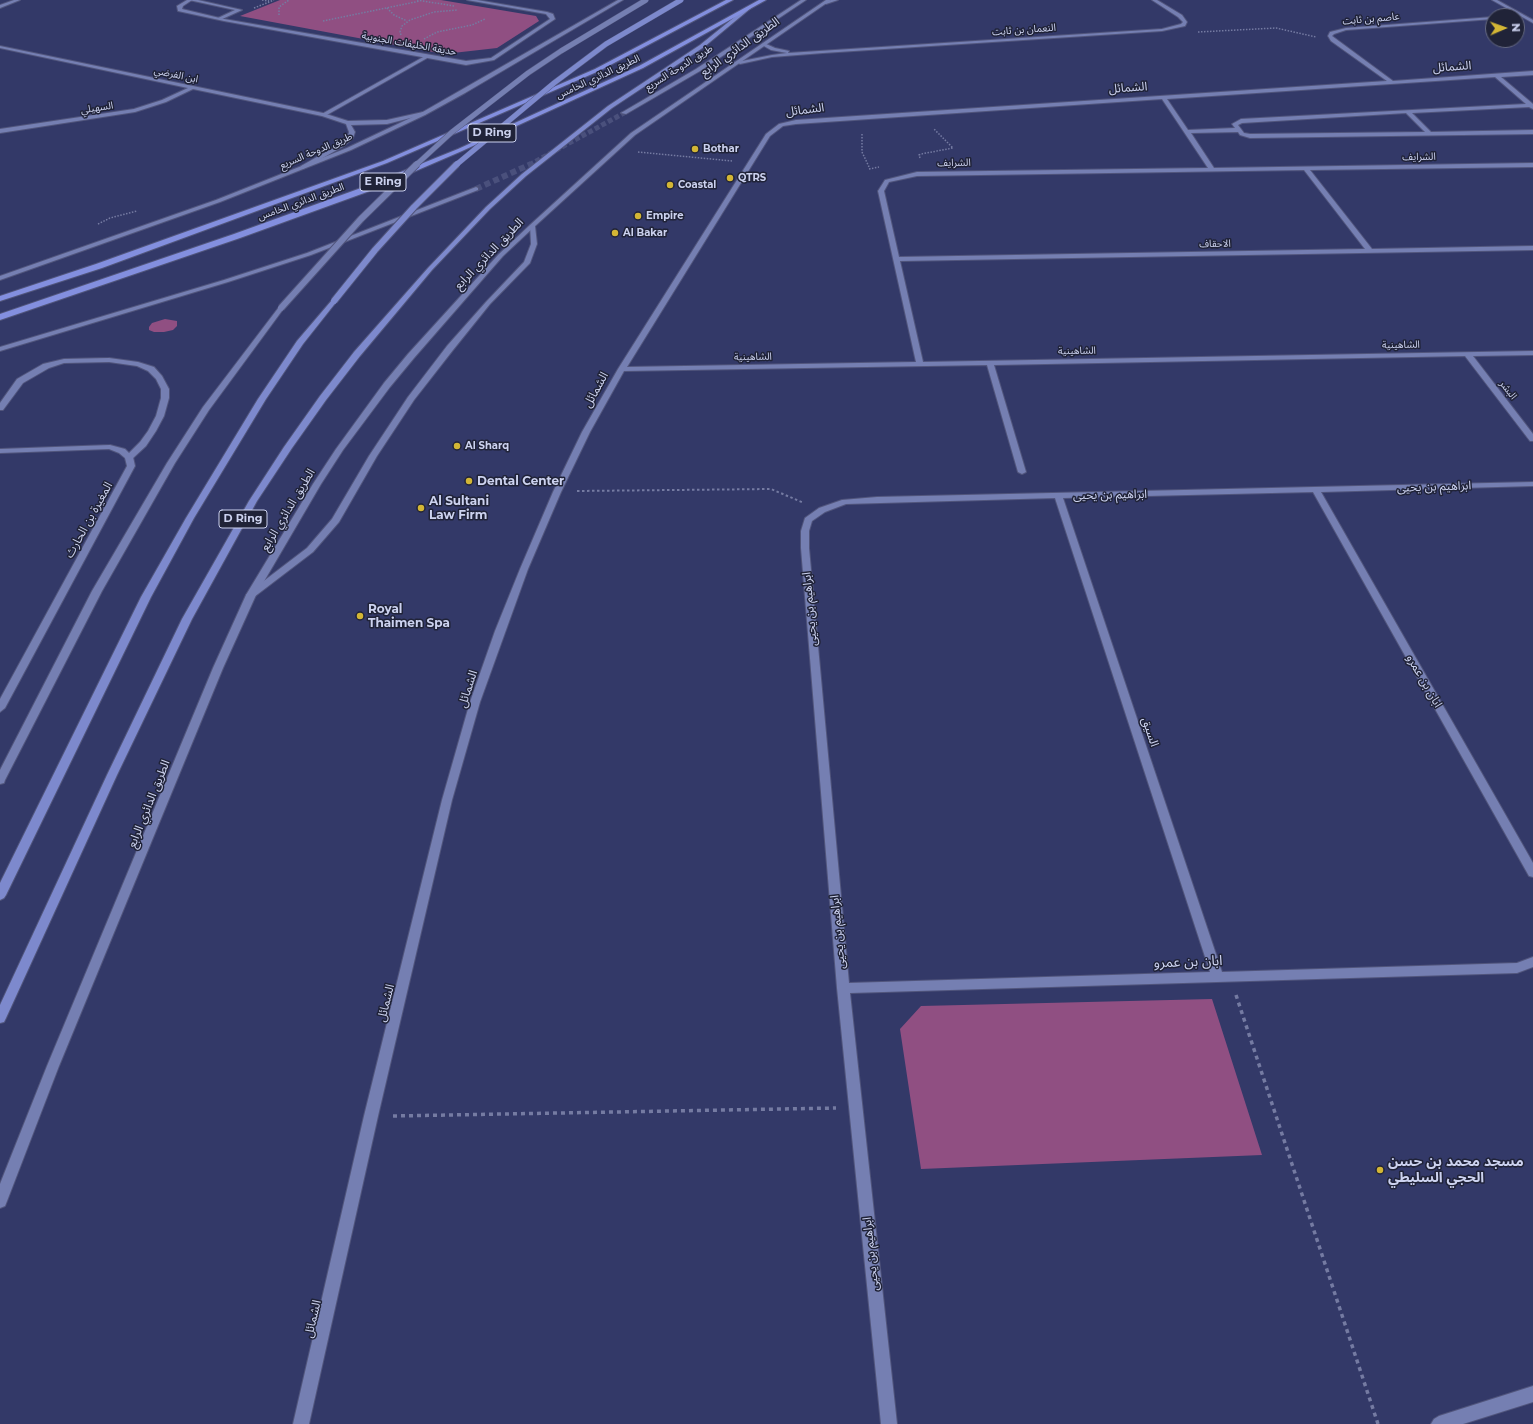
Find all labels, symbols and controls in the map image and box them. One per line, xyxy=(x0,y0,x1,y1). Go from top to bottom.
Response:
north arrow xyxy=(1485,8,1525,48)
street label: عاصم بن ثابت xyxy=(1342,11,1400,27)
street label: الطريق الدائري الرابع xyxy=(698,14,782,80)
street label: النعمان بن ثابت xyxy=(992,22,1056,38)
text: N xyxy=(1509,23,1523,32)
street label: حديقة الخليفات الجنوبية xyxy=(361,30,457,58)
street label: طريق الدوحة السريع xyxy=(643,42,715,94)
street label: الطريق الدائري الخامس xyxy=(554,52,642,102)
street label: الشمائل xyxy=(1432,58,1472,76)
street label: ابن الفرضي xyxy=(153,64,199,86)
street label: الشمائل xyxy=(1108,79,1148,97)
street label: السهيلي xyxy=(80,100,114,116)
street label: الشمائل xyxy=(785,101,825,119)
road number: D Ring xyxy=(468,124,516,142)
street label: طريق الدوحة السريع xyxy=(278,130,354,172)
place label: Bothar xyxy=(703,143,739,155)
marker: Bothar xyxy=(690,144,700,154)
street label: الشرايف xyxy=(1402,151,1436,163)
street label: الشرايف xyxy=(937,157,971,169)
place label: QTRS xyxy=(738,172,766,184)
road number: E Ring xyxy=(360,173,406,191)
marker: QTRS xyxy=(725,173,735,183)
place label: Coastal xyxy=(678,179,716,191)
marker: Coastal xyxy=(665,180,675,190)
street label: الطريق الدائري الخامس xyxy=(256,181,346,223)
place label: Empire xyxy=(646,210,684,222)
marker: Empire xyxy=(633,211,643,221)
street label: الطريق الدائري الرابع xyxy=(451,215,527,293)
place label: Al Bakar xyxy=(623,227,667,239)
marker: Al Bakar xyxy=(610,228,620,238)
street label: الاحقاف xyxy=(1199,238,1231,250)
street label: الشاهينية xyxy=(1382,339,1420,351)
street label: الشاهينية xyxy=(1058,345,1096,357)
street label: الشاهينية xyxy=(734,351,772,363)
street label: الشمائل xyxy=(580,370,612,410)
street label: البشر xyxy=(1497,378,1519,402)
place label: Al Sharq xyxy=(465,440,509,452)
marker: Al Sharq xyxy=(452,441,462,451)
street label: الطريق الدائري الرابع xyxy=(258,466,318,554)
place label: Dental Center xyxy=(477,474,564,488)
marker: Dental Center xyxy=(464,476,474,486)
street label: ابراهيم بن يحيى xyxy=(1397,479,1471,495)
street label: المغيرة بن الحارث xyxy=(62,480,116,560)
street label: ابراهيم بن يحيى xyxy=(1073,487,1147,503)
place label: Al Sultani Law Firm xyxy=(429,494,489,522)
marker: Al Sultani Law Firm xyxy=(416,503,426,513)
road number: D Ring xyxy=(219,510,267,528)
street label: ابراهيم بن يحيى xyxy=(800,571,820,647)
place label: Royal Thaimen Spa xyxy=(368,602,450,630)
marker: Royal Thaimen Spa xyxy=(355,611,365,621)
street label: ابان بن عمرو xyxy=(1403,652,1445,710)
street label: الشمائل xyxy=(455,668,481,710)
street label: السيق xyxy=(1138,715,1162,749)
street label: الطريق الدائري الرابع xyxy=(125,758,173,850)
street label: ابراهيم بن يحيى xyxy=(828,894,848,970)
street label: ابان بن عمرو xyxy=(1153,952,1223,972)
street label: الشمائل xyxy=(374,983,398,1023)
place label: مسجد محمد بن حسن الحجي السليطي xyxy=(1388,1154,1524,1186)
marker: مسجد محمد بن حسن الحجي السليطي xyxy=(1375,1165,1385,1175)
street label: ابراهيم بن يحيى xyxy=(860,1216,882,1292)
street label: الشمائل xyxy=(302,1299,324,1339)

